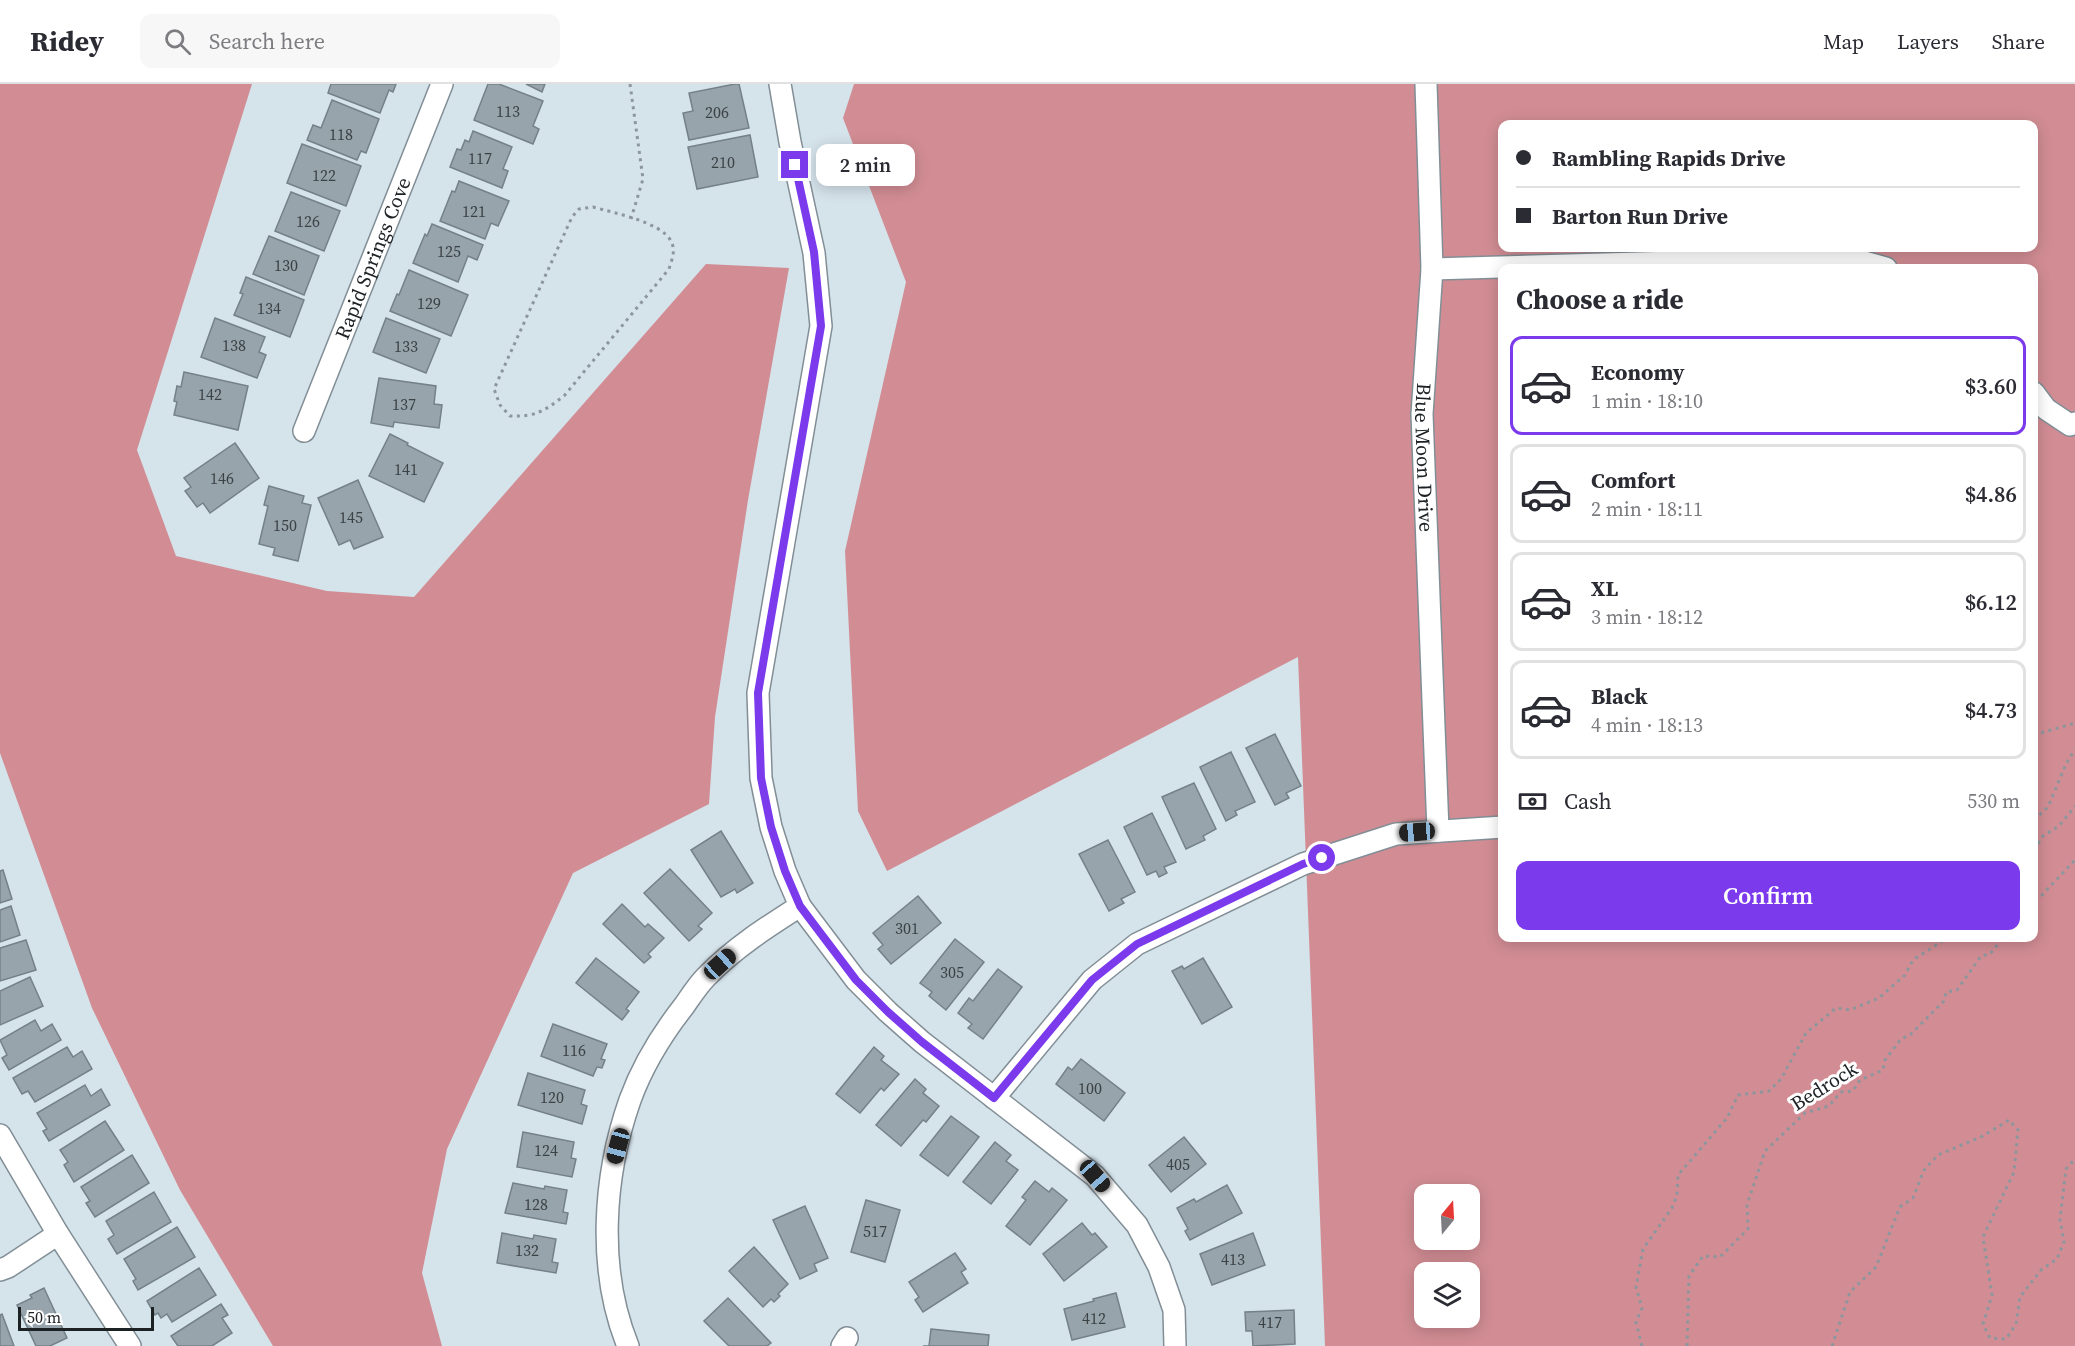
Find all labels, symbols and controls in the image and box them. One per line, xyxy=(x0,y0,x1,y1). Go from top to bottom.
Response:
search box xyxy=(140,14,560,68)
text: Ridey xyxy=(30,22,104,60)
icon: search xyxy=(161,25,194,58)
text: Search here xyxy=(209,26,325,56)
text: Map xyxy=(1823,27,1864,56)
text: Layers xyxy=(1897,27,1959,56)
text: Share xyxy=(1992,27,2045,56)
house number: 113 xyxy=(496,100,520,122)
house number: 206 xyxy=(705,101,729,123)
house number: 118 xyxy=(329,123,353,145)
text: Rambling Rapids Drive xyxy=(1552,143,1785,173)
callout: 2 min xyxy=(816,144,915,186)
house number: 117 xyxy=(468,147,492,169)
house number: 210 xyxy=(711,151,735,173)
route end xyxy=(781,151,808,178)
text: 2 min xyxy=(840,151,891,179)
house number: 122 xyxy=(312,164,336,186)
street label: Rapid Springs Cove xyxy=(328,173,418,343)
house number: 121 xyxy=(462,200,486,222)
text: Barton Run Drive xyxy=(1552,201,1728,231)
house number: 126 xyxy=(296,210,320,232)
house number: 125 xyxy=(437,240,461,262)
house number: 130 xyxy=(274,254,298,276)
text: Choose a ride xyxy=(1516,281,1684,318)
house number: 129 xyxy=(417,292,441,314)
house number: 134 xyxy=(257,297,281,319)
house number: 138 xyxy=(222,334,246,356)
house number: 133 xyxy=(394,335,418,357)
text: Economy xyxy=(1591,357,1685,387)
icon: car xyxy=(1519,359,1573,413)
text: $3.60 xyxy=(1965,371,2017,401)
street label: Blue Moon Drive xyxy=(1408,382,1441,533)
house number: 142 xyxy=(198,383,222,405)
text: 1 min · 18:10 xyxy=(1591,387,1703,415)
house number: 137 xyxy=(392,393,416,415)
house number: 141 xyxy=(394,458,418,480)
text: Comfort xyxy=(1591,465,1675,495)
house number: 146 xyxy=(210,467,234,489)
icon: car xyxy=(1519,467,1573,521)
text: $4.86 xyxy=(1965,479,2017,509)
text: 2 min · 18:11 xyxy=(1591,495,1703,523)
house number: 145 xyxy=(339,506,363,528)
house number: 150 xyxy=(273,514,297,536)
text: XL xyxy=(1591,573,1618,603)
icon: car xyxy=(1519,575,1573,629)
text: $6.12 xyxy=(1965,587,2017,617)
text: 3 min · 18:12 xyxy=(1591,603,1703,631)
text: Black xyxy=(1591,681,1648,711)
icon: car xyxy=(1519,683,1573,737)
text: $4.73 xyxy=(1965,695,2017,725)
text: 4 min · 18:13 xyxy=(1591,711,1703,739)
icon: cash xyxy=(1516,785,1549,818)
text: Cash xyxy=(1564,786,1612,816)
text: 530 m xyxy=(1967,787,2020,815)
car xyxy=(1398,822,1436,842)
route start xyxy=(1308,844,1335,871)
button: Confirm xyxy=(1516,861,2020,930)
house number: 301 xyxy=(895,917,919,939)
car xyxy=(701,945,739,983)
house number: 305 xyxy=(940,961,964,983)
house number: 116 xyxy=(562,1039,586,1061)
street label: Bedrock xyxy=(1785,1055,1863,1117)
house number: 100 xyxy=(1078,1077,1102,1099)
house number: 120 xyxy=(540,1086,564,1108)
car xyxy=(605,1126,631,1166)
house number: 124 xyxy=(534,1139,558,1161)
house number: 405 xyxy=(1166,1153,1190,1175)
car xyxy=(1076,1157,1114,1195)
north arrow xyxy=(1414,1184,1480,1250)
map controls xyxy=(1414,1184,1480,1328)
house number: 128 xyxy=(524,1193,548,1215)
house number: 517 xyxy=(863,1220,887,1242)
house number: 132 xyxy=(515,1239,539,1261)
house number: 413 xyxy=(1221,1248,1245,1270)
button: layers xyxy=(1414,1262,1480,1328)
scale bar xyxy=(18,1304,154,1332)
text: 50 m xyxy=(27,1306,61,1328)
house number: 412 xyxy=(1082,1307,1106,1329)
house number: 417 xyxy=(1258,1311,1282,1333)

